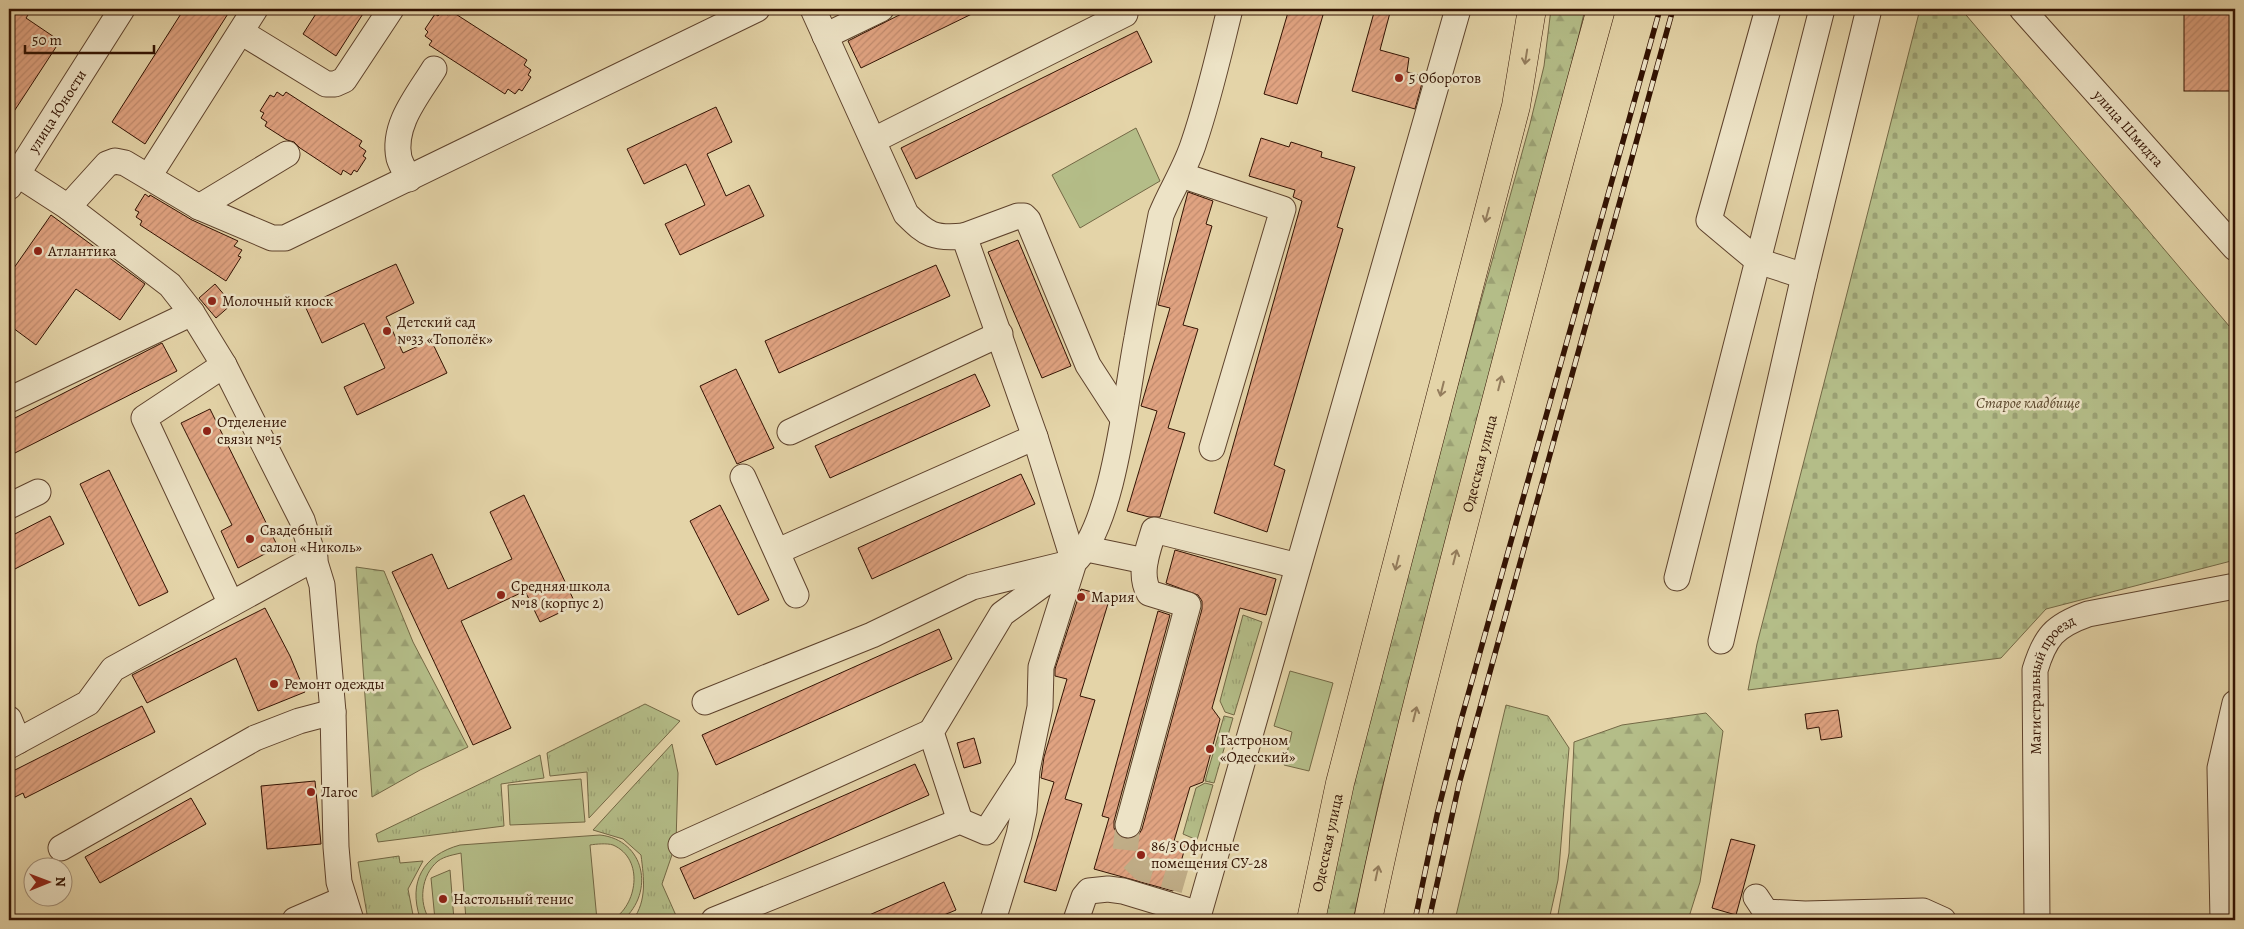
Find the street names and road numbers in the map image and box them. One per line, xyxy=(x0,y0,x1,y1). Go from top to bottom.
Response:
street label: улица Юности xyxy=(23,66,91,157)
street label: улица Шмидта xyxy=(2088,85,2168,171)
street label: Одесская улица xyxy=(1457,412,1502,515)
street label: Магистральный проезд xyxy=(2025,610,2079,755)
street label: Одесская улица xyxy=(1307,791,1348,894)

